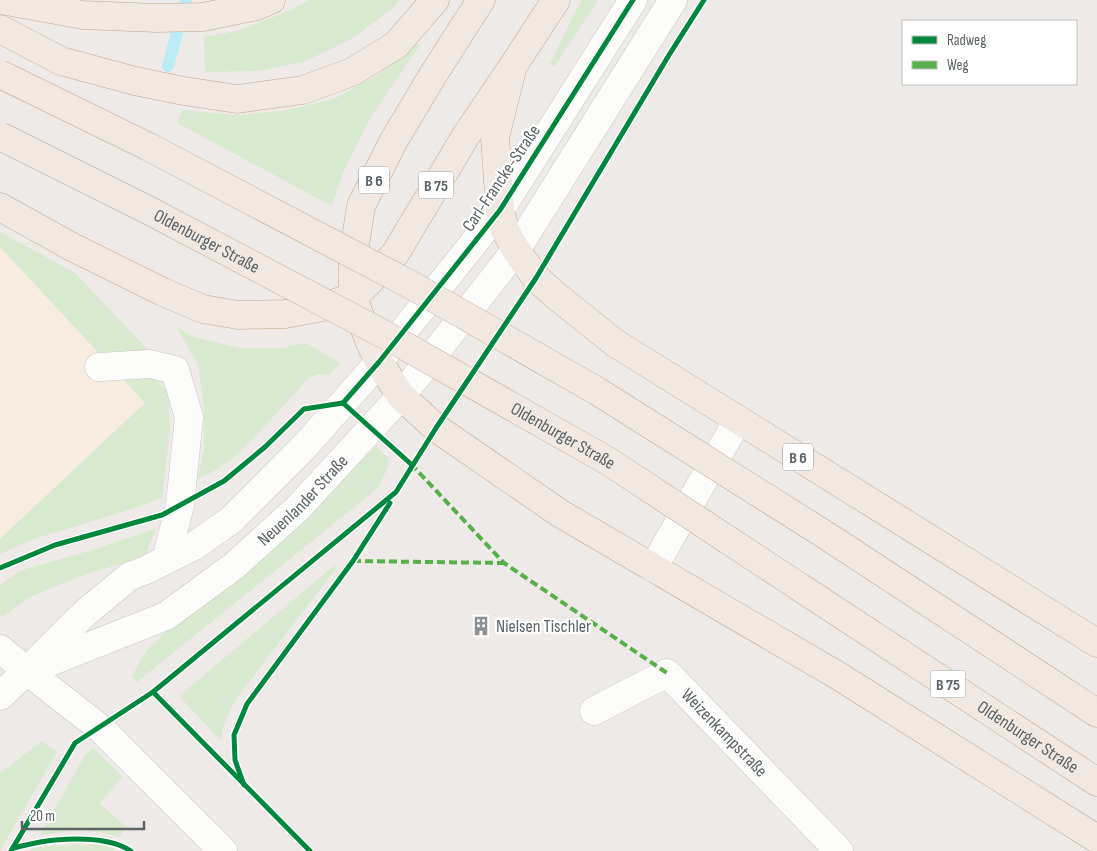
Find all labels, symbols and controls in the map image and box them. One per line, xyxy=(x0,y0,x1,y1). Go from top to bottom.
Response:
legend xyxy=(902,20,1077,85)
text: Radweg xyxy=(947,31,986,50)
text: Weg xyxy=(947,56,969,75)
street label: Carl-Francke-Straße xyxy=(458,121,545,236)
road number: B 6 xyxy=(359,166,389,194)
road number: B 75 xyxy=(418,172,454,198)
street label: Oldenburger Straße xyxy=(150,205,263,278)
street label: Oldenburger Straße xyxy=(507,398,619,474)
road number: B 6 xyxy=(783,444,813,471)
street label: Neuenlander Straße xyxy=(253,451,353,550)
building icon: Nielsen Tischler xyxy=(470,615,492,637)
place label: Nielsen Tischler xyxy=(496,616,591,637)
road number: B 75 xyxy=(930,671,966,698)
street label: Weizenkampstraße xyxy=(677,684,772,781)
street label: Oldenburger Straße xyxy=(973,696,1082,778)
scale bar xyxy=(22,798,145,830)
text: 20 m xyxy=(30,807,55,826)

